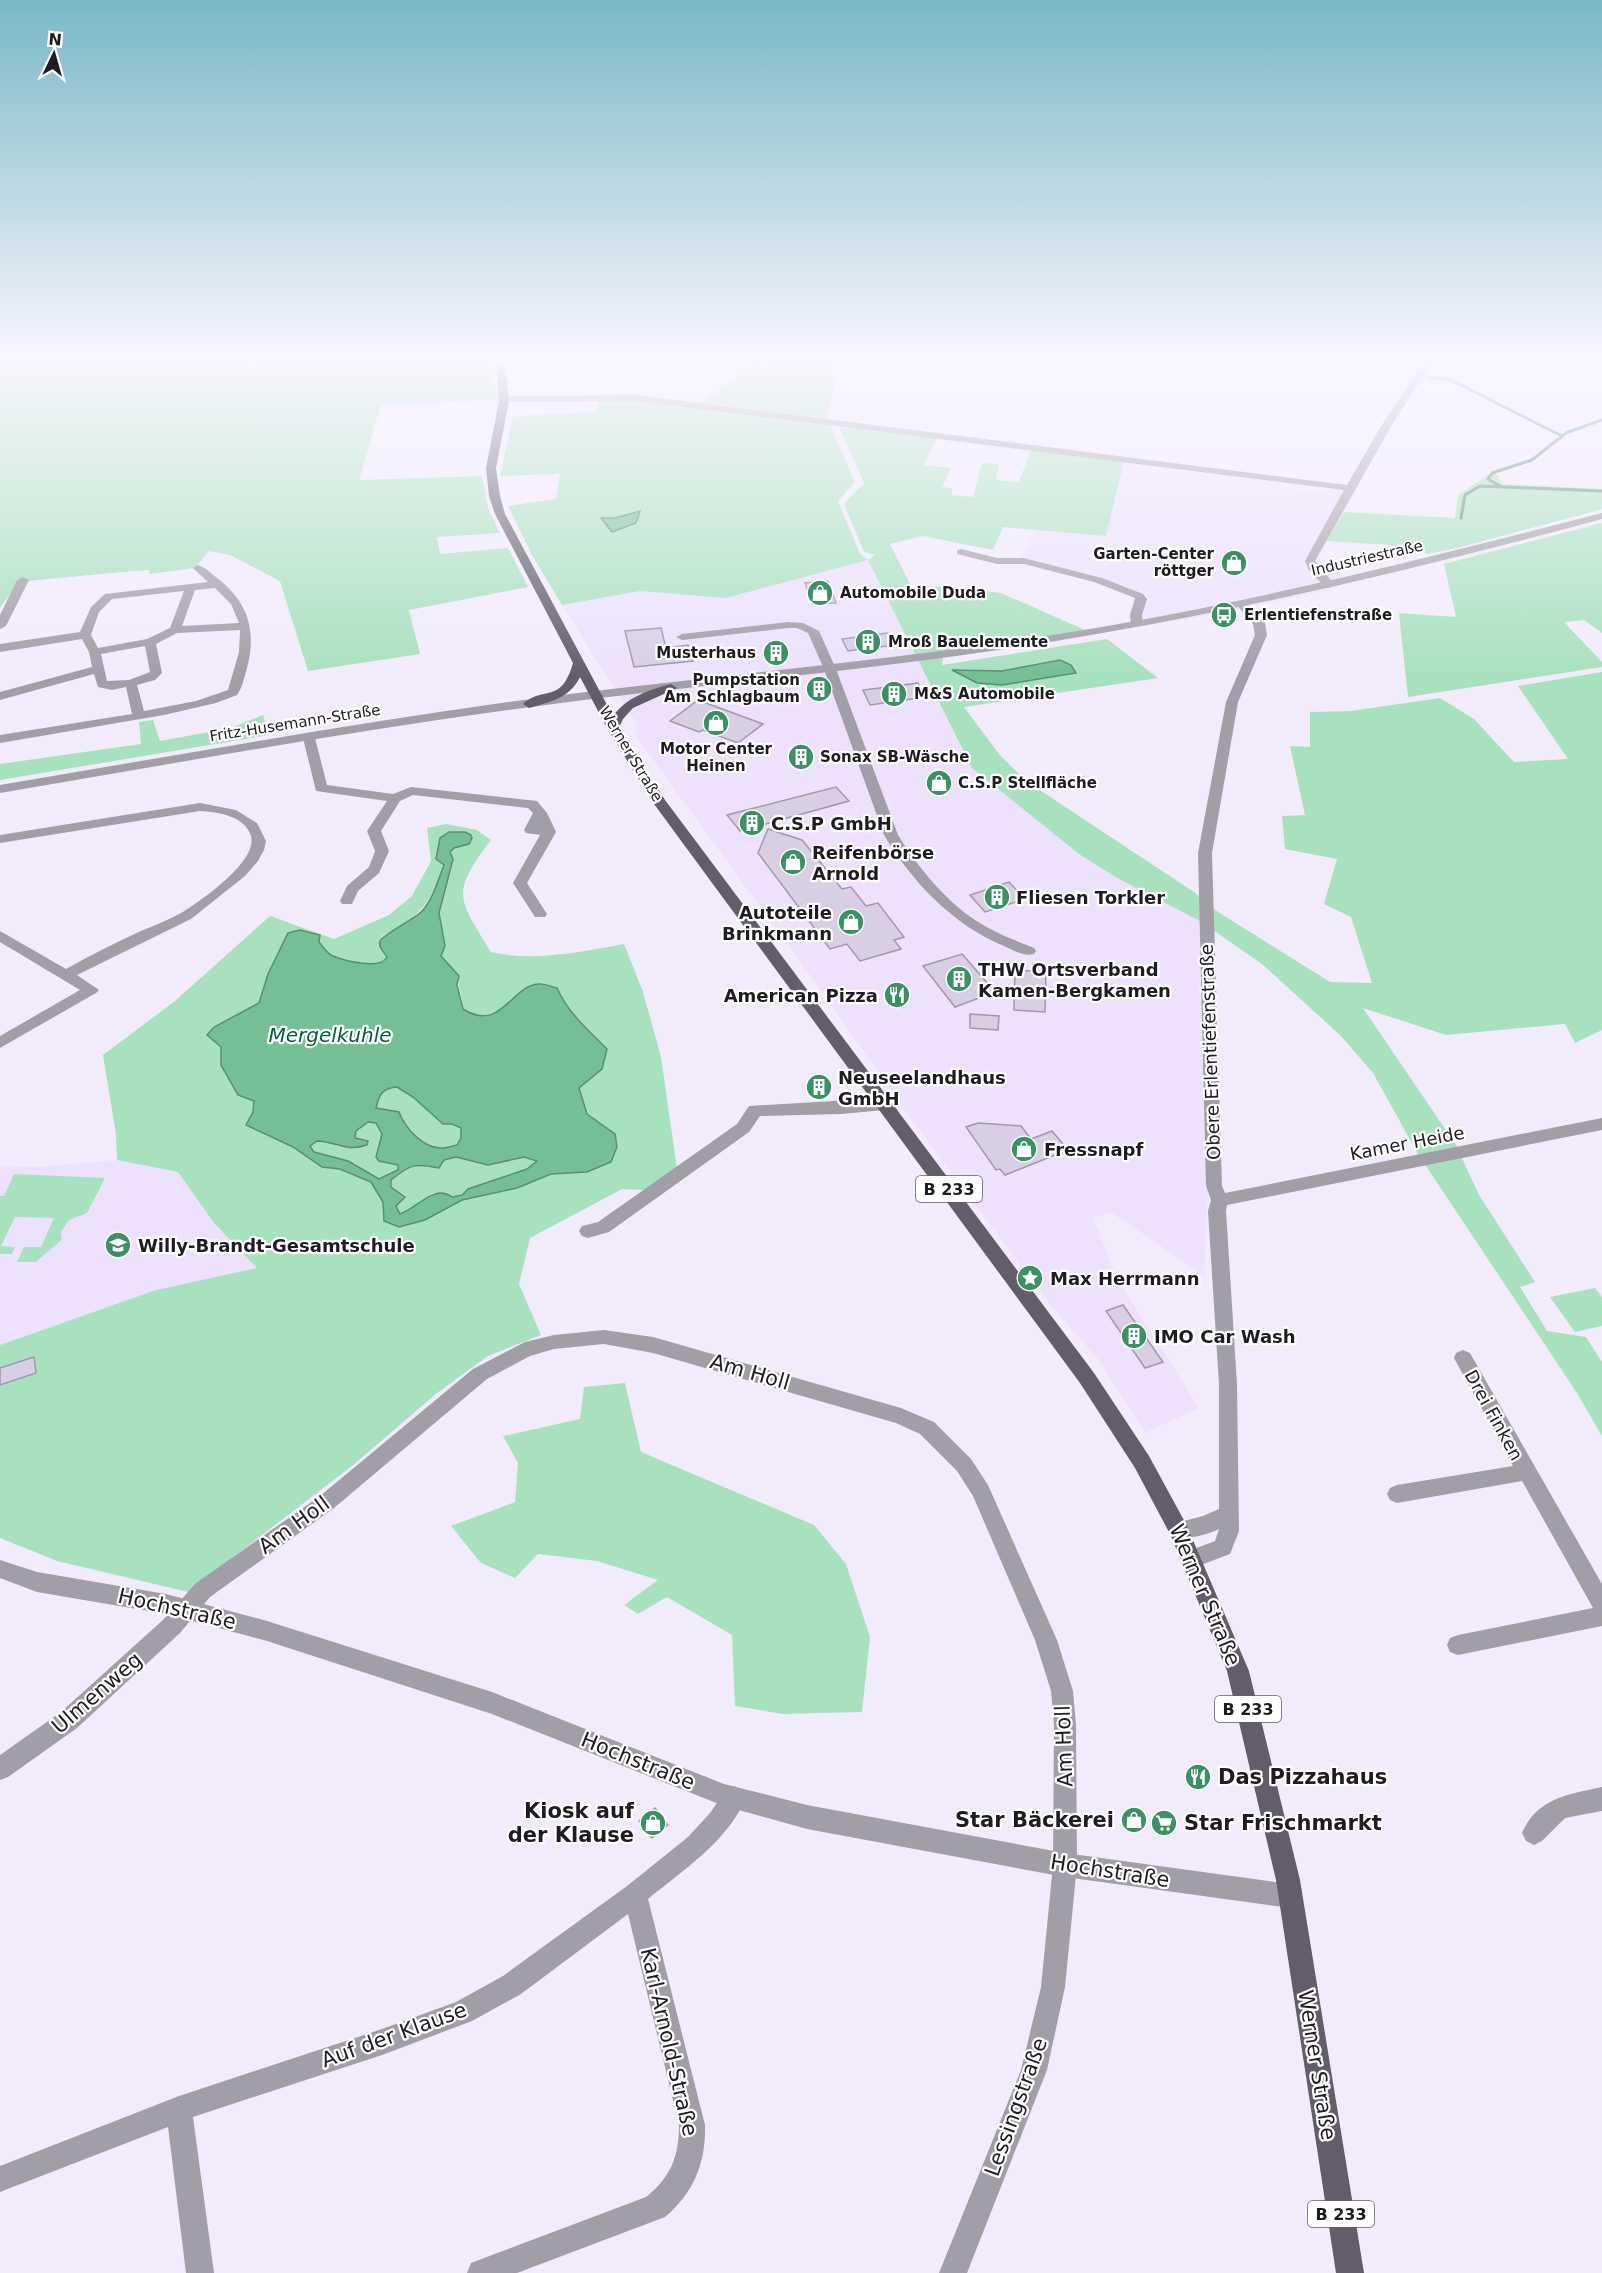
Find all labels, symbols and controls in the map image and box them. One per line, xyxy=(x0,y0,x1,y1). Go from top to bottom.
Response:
north arrow xyxy=(24,24,84,84)
text: N xyxy=(48,30,63,50)
street label: Industriestraße xyxy=(1309,536,1425,580)
place label: Garten-Center röttger xyxy=(1093,545,1215,580)
shop icon: Garten-Center röttger xyxy=(1219,548,1249,578)
shop icon: Automobile Duda xyxy=(805,578,835,608)
place label: Automobile Duda xyxy=(840,584,986,602)
bus stop icon: Erlentiefenstraße xyxy=(1209,600,1239,630)
place label: Erlentiefenstraße xyxy=(1244,606,1392,624)
building icon: Mroß Bauelemente xyxy=(853,627,883,657)
place label: Mroß Bauelemente xyxy=(888,633,1048,651)
building icon: Musterhaus xyxy=(761,638,791,668)
place label: Musterhaus xyxy=(656,644,756,662)
place label: Pumpstation Am Schlagbaum xyxy=(664,671,800,706)
building icon: Pumpstation Am Schlagbaum xyxy=(804,674,834,704)
building icon: M&S Automobile xyxy=(879,679,909,709)
place label: M&S Automobile xyxy=(914,685,1055,703)
street label: Fritz-Husemann-Straße xyxy=(208,701,382,745)
street label: Werner Straße xyxy=(595,703,667,805)
shop icon: Motor Center Heinen xyxy=(701,708,731,738)
place label: Motor Center Heinen xyxy=(660,740,773,775)
building icon: Sonax SB-Wäsche xyxy=(786,742,816,772)
place label: Sonax SB-Wäsche xyxy=(820,748,969,766)
shop icon: C.S.P Stellfläche xyxy=(924,768,954,798)
place label: C.S.P Stellfläche xyxy=(958,774,1097,792)
building icon: C.S.P GmbH xyxy=(737,808,767,838)
place label: C.S.P GmbH xyxy=(771,813,892,834)
place label: Reifenbörse Arnold xyxy=(812,842,934,884)
shop icon: Reifenbörse Arnold xyxy=(778,847,808,877)
building icon: Fliesen Torkler xyxy=(982,882,1012,912)
place label: Fliesen Torkler xyxy=(1016,887,1165,908)
place label: Autoteile Brinkmann xyxy=(722,902,832,944)
shop icon: Autoteile Brinkmann xyxy=(836,907,866,937)
street label: Obere Erlentiefenstraße xyxy=(1196,944,1224,1160)
place label: THW Ortsverband Kamen-Bergkamen xyxy=(978,959,1171,1001)
building icon: THW Ortsverband Kamen-Bergkamen xyxy=(944,964,974,994)
restaurant icon: American Pizza xyxy=(882,980,912,1010)
place label: American Pizza xyxy=(724,985,878,1006)
water label: Mergelkuhle xyxy=(268,1023,392,1047)
place label: Neuseelandhaus GmbH xyxy=(838,1067,1006,1109)
building icon: Neuseelandhaus GmbH xyxy=(804,1072,834,1102)
street label: Kamer Heide xyxy=(1348,1122,1466,1164)
shop icon: Fressnapf xyxy=(1009,1134,1039,1164)
place label: Fressnapf xyxy=(1044,1139,1144,1160)
road number: B 233 xyxy=(916,1176,982,1202)
school or university icon: Willy-Brandt-Gesamtschule xyxy=(103,1230,133,1260)
place label: Willy-Brandt-Gesamtschule xyxy=(138,1235,415,1256)
place icon: Max Herrmann xyxy=(1015,1263,1045,1293)
place label: Max Herrmann xyxy=(1050,1268,1200,1289)
building icon: IMO Car Wash xyxy=(1119,1321,1149,1351)
place label: IMO Car Wash xyxy=(1154,1326,1296,1347)
street label: Am Holl xyxy=(707,1349,793,1395)
street label: Drei Finken xyxy=(1460,1366,1528,1464)
street label: Am Holl xyxy=(254,1491,334,1559)
street label: Werner Straße xyxy=(1164,1521,1246,1669)
street label: Hochstraße xyxy=(116,1584,238,1634)
street label: Ulmenweg xyxy=(47,1647,147,1739)
road number: B 233 xyxy=(1215,1696,1281,1722)
street label: Am Holl xyxy=(1051,1705,1077,1787)
street label: Hochstraße xyxy=(578,1727,698,1795)
restaurant icon: Das Pizzahaus xyxy=(1183,1762,1213,1792)
place label: Das Pizzahaus xyxy=(1218,1765,1387,1789)
place label: Kiosk auf der Klause xyxy=(508,1799,635,1847)
shop icon: Star Bäckerei xyxy=(1119,1805,1149,1835)
shop icon: Kiosk auf der Klause xyxy=(638,1808,668,1838)
place label: Star Bäckerei xyxy=(955,1808,1114,1832)
supermarket icon: Star Frischmarkt xyxy=(1149,1808,1179,1838)
place label: Star Frischmarkt xyxy=(1184,1811,1382,1835)
street label: Hochstraße xyxy=(1049,1850,1171,1892)
street label: Karl-Arnold-Straße xyxy=(636,1945,702,2139)
street label: Werner Straße xyxy=(1293,1988,1341,2142)
street label: Auf der Klause xyxy=(318,1998,470,2072)
street label: Lessingstraße xyxy=(980,2035,1052,2179)
road number: B 233 xyxy=(1308,2201,1374,2227)

